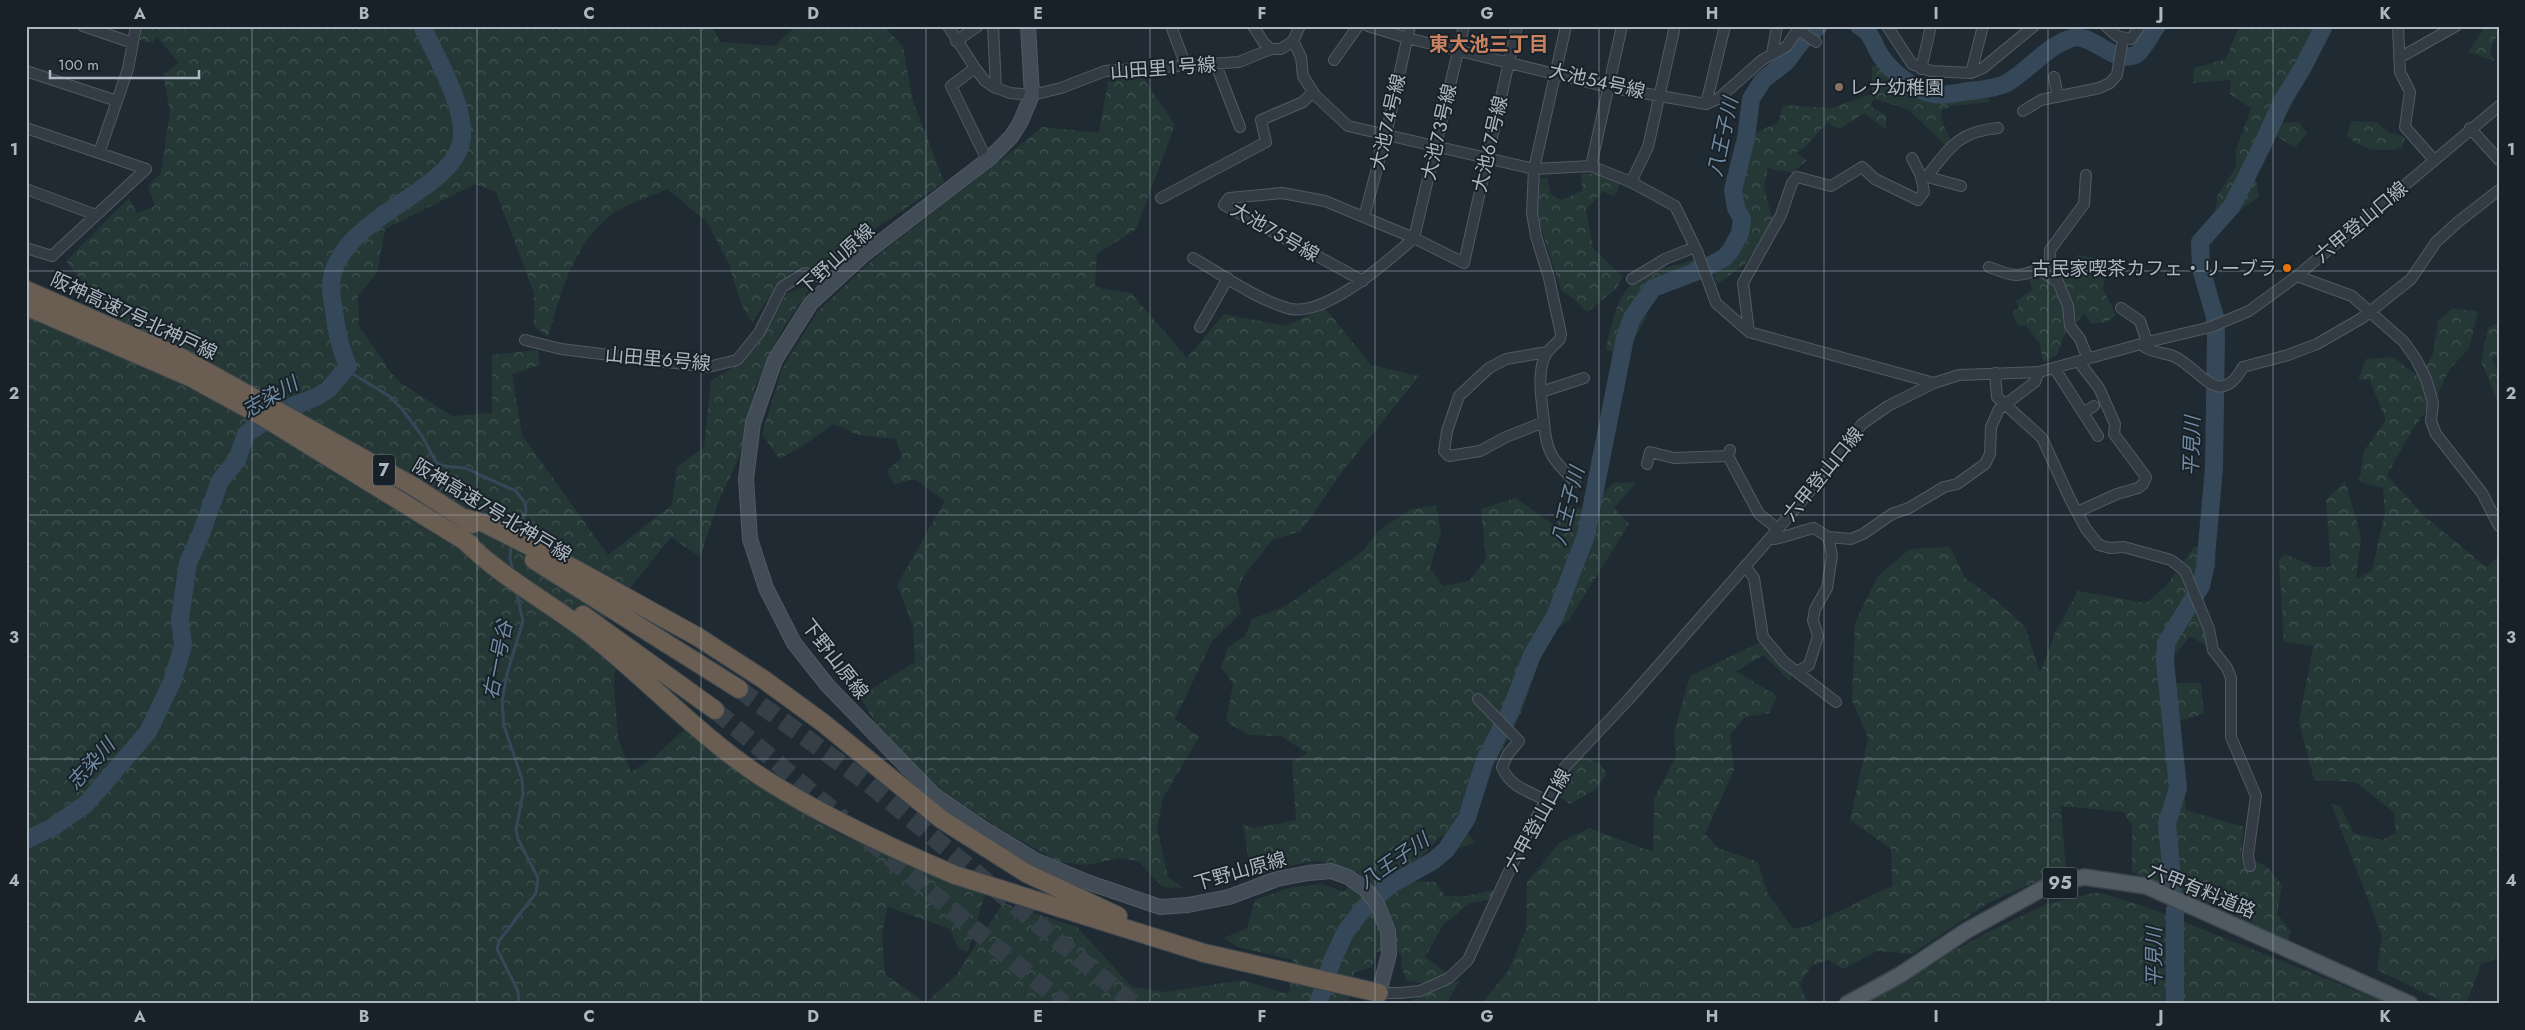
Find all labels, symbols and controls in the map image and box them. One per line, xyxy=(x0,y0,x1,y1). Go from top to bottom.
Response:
text: A xyxy=(133,2,146,25)
text: B xyxy=(359,2,369,25)
text: C xyxy=(583,2,595,25)
text: D xyxy=(807,2,819,25)
text: E xyxy=(1033,2,1043,25)
text: F xyxy=(1258,2,1266,25)
text: G xyxy=(1480,2,1494,25)
text: H xyxy=(1706,2,1718,25)
text: I xyxy=(1933,2,1939,25)
text: J xyxy=(2155,2,2164,25)
text: K xyxy=(2379,2,2391,25)
district label: 東大池三丁目 xyxy=(1429,30,1549,59)
scale bar xyxy=(50,48,199,80)
street label: 山田里１号線 xyxy=(1109,51,1217,85)
text: 100 m xyxy=(58,54,99,76)
street label: 大池５４号線 xyxy=(1546,57,1648,105)
street label: 大池７４号線 xyxy=(1364,71,1412,173)
place label: レナ幼稚園 xyxy=(1849,74,1944,101)
street label: 大池７３号線 xyxy=(1415,81,1463,183)
marker: レナ幼稚園 xyxy=(1833,81,1845,93)
street label: 大池６７号線 xyxy=(1466,93,1514,195)
water label: 八王子川 xyxy=(1701,93,1746,179)
text: 1 xyxy=(10,138,18,161)
text: 1 xyxy=(2507,138,2515,161)
street label: 六甲登山口線 xyxy=(2309,175,2413,269)
street label: 大池７５号線 xyxy=(1226,196,1324,268)
street label: 下野山原線 xyxy=(792,217,880,301)
place label: 古民家喫茶カフェ・リーブラ xyxy=(2031,255,2277,282)
marker: 古民家喫茶カフェ・リーブラ xyxy=(2281,262,2293,274)
street label: 阪神高速7号北神戸線 xyxy=(46,266,222,366)
street label: 山田里６号線 xyxy=(604,341,712,377)
water label: 志染川 xyxy=(237,368,305,425)
text: 2 xyxy=(9,382,19,405)
text: 2 xyxy=(2506,382,2516,405)
water label: 平見川 xyxy=(2176,414,2208,476)
street label: 六甲登山口線 xyxy=(1777,421,1869,527)
street label: 阪神高速7号北神戸線 xyxy=(407,452,577,568)
road number: 7 xyxy=(373,454,395,486)
water label: 八王子川 xyxy=(1544,462,1592,548)
street label: 下野山原線 xyxy=(795,613,875,705)
water label: 右一号谷 xyxy=(476,616,520,702)
text: 3 xyxy=(9,626,19,649)
text: 3 xyxy=(2506,626,2516,649)
water label: 志染川 xyxy=(60,731,123,796)
street label: 六甲登山口線 xyxy=(1499,764,1577,876)
water label: 八王子川 xyxy=(1353,825,1437,896)
street label: 下野山原線 xyxy=(1191,845,1289,897)
street label: 六甲有料道路 xyxy=(2144,857,2260,925)
road number: 95 xyxy=(2042,868,2078,898)
text: 4 xyxy=(8,869,20,892)
text: 4 xyxy=(2505,869,2517,892)
water label: 平見川 xyxy=(2140,925,2169,987)
text: A xyxy=(133,1005,146,1028)
text: B xyxy=(359,1005,369,1028)
text: C xyxy=(583,1005,595,1028)
text: D xyxy=(807,1005,819,1028)
text: E xyxy=(1033,1005,1043,1028)
text: F xyxy=(1258,1005,1266,1028)
text: G xyxy=(1480,1005,1494,1028)
text: H xyxy=(1706,1005,1718,1028)
text: I xyxy=(1933,1005,1939,1028)
text: J xyxy=(2155,1005,2164,1028)
text: K xyxy=(2379,1005,2391,1028)

